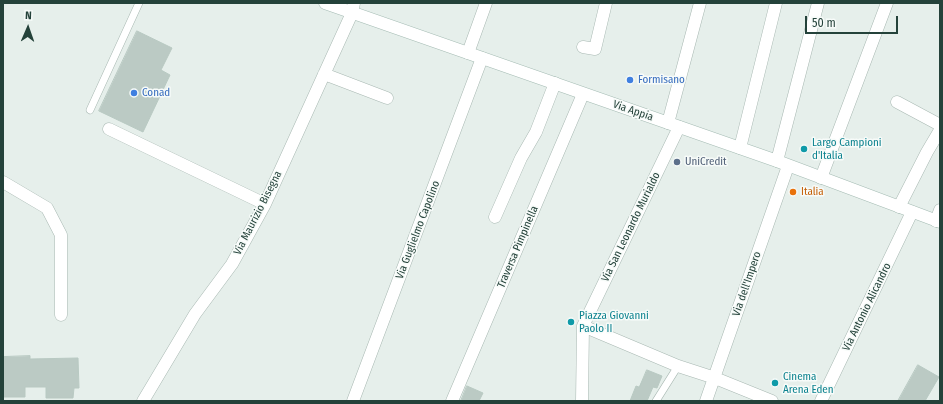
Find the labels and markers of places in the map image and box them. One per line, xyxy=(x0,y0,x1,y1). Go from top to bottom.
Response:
place label: Formisano xyxy=(638,73,685,87)
marker: Formisano xyxy=(625,75,635,85)
place label: Conad xyxy=(142,86,170,100)
marker: Conad xyxy=(129,88,139,98)
place label: Largo Campioni d'Italia xyxy=(812,136,882,162)
marker: Largo Campioni d'Italia xyxy=(799,144,809,154)
place label: UniCredit xyxy=(685,155,727,169)
marker: UniCredit xyxy=(672,157,682,167)
place label: Italia xyxy=(801,185,824,199)
marker: Italia xyxy=(788,187,798,197)
place label: Piazza Giovanni Paolo II xyxy=(579,309,649,335)
marker: Piazza Giovanni Paolo II xyxy=(566,317,576,327)
place label: Cinema Arena Eden xyxy=(783,370,834,396)
marker: Cinema Arena Eden xyxy=(770,378,780,388)

